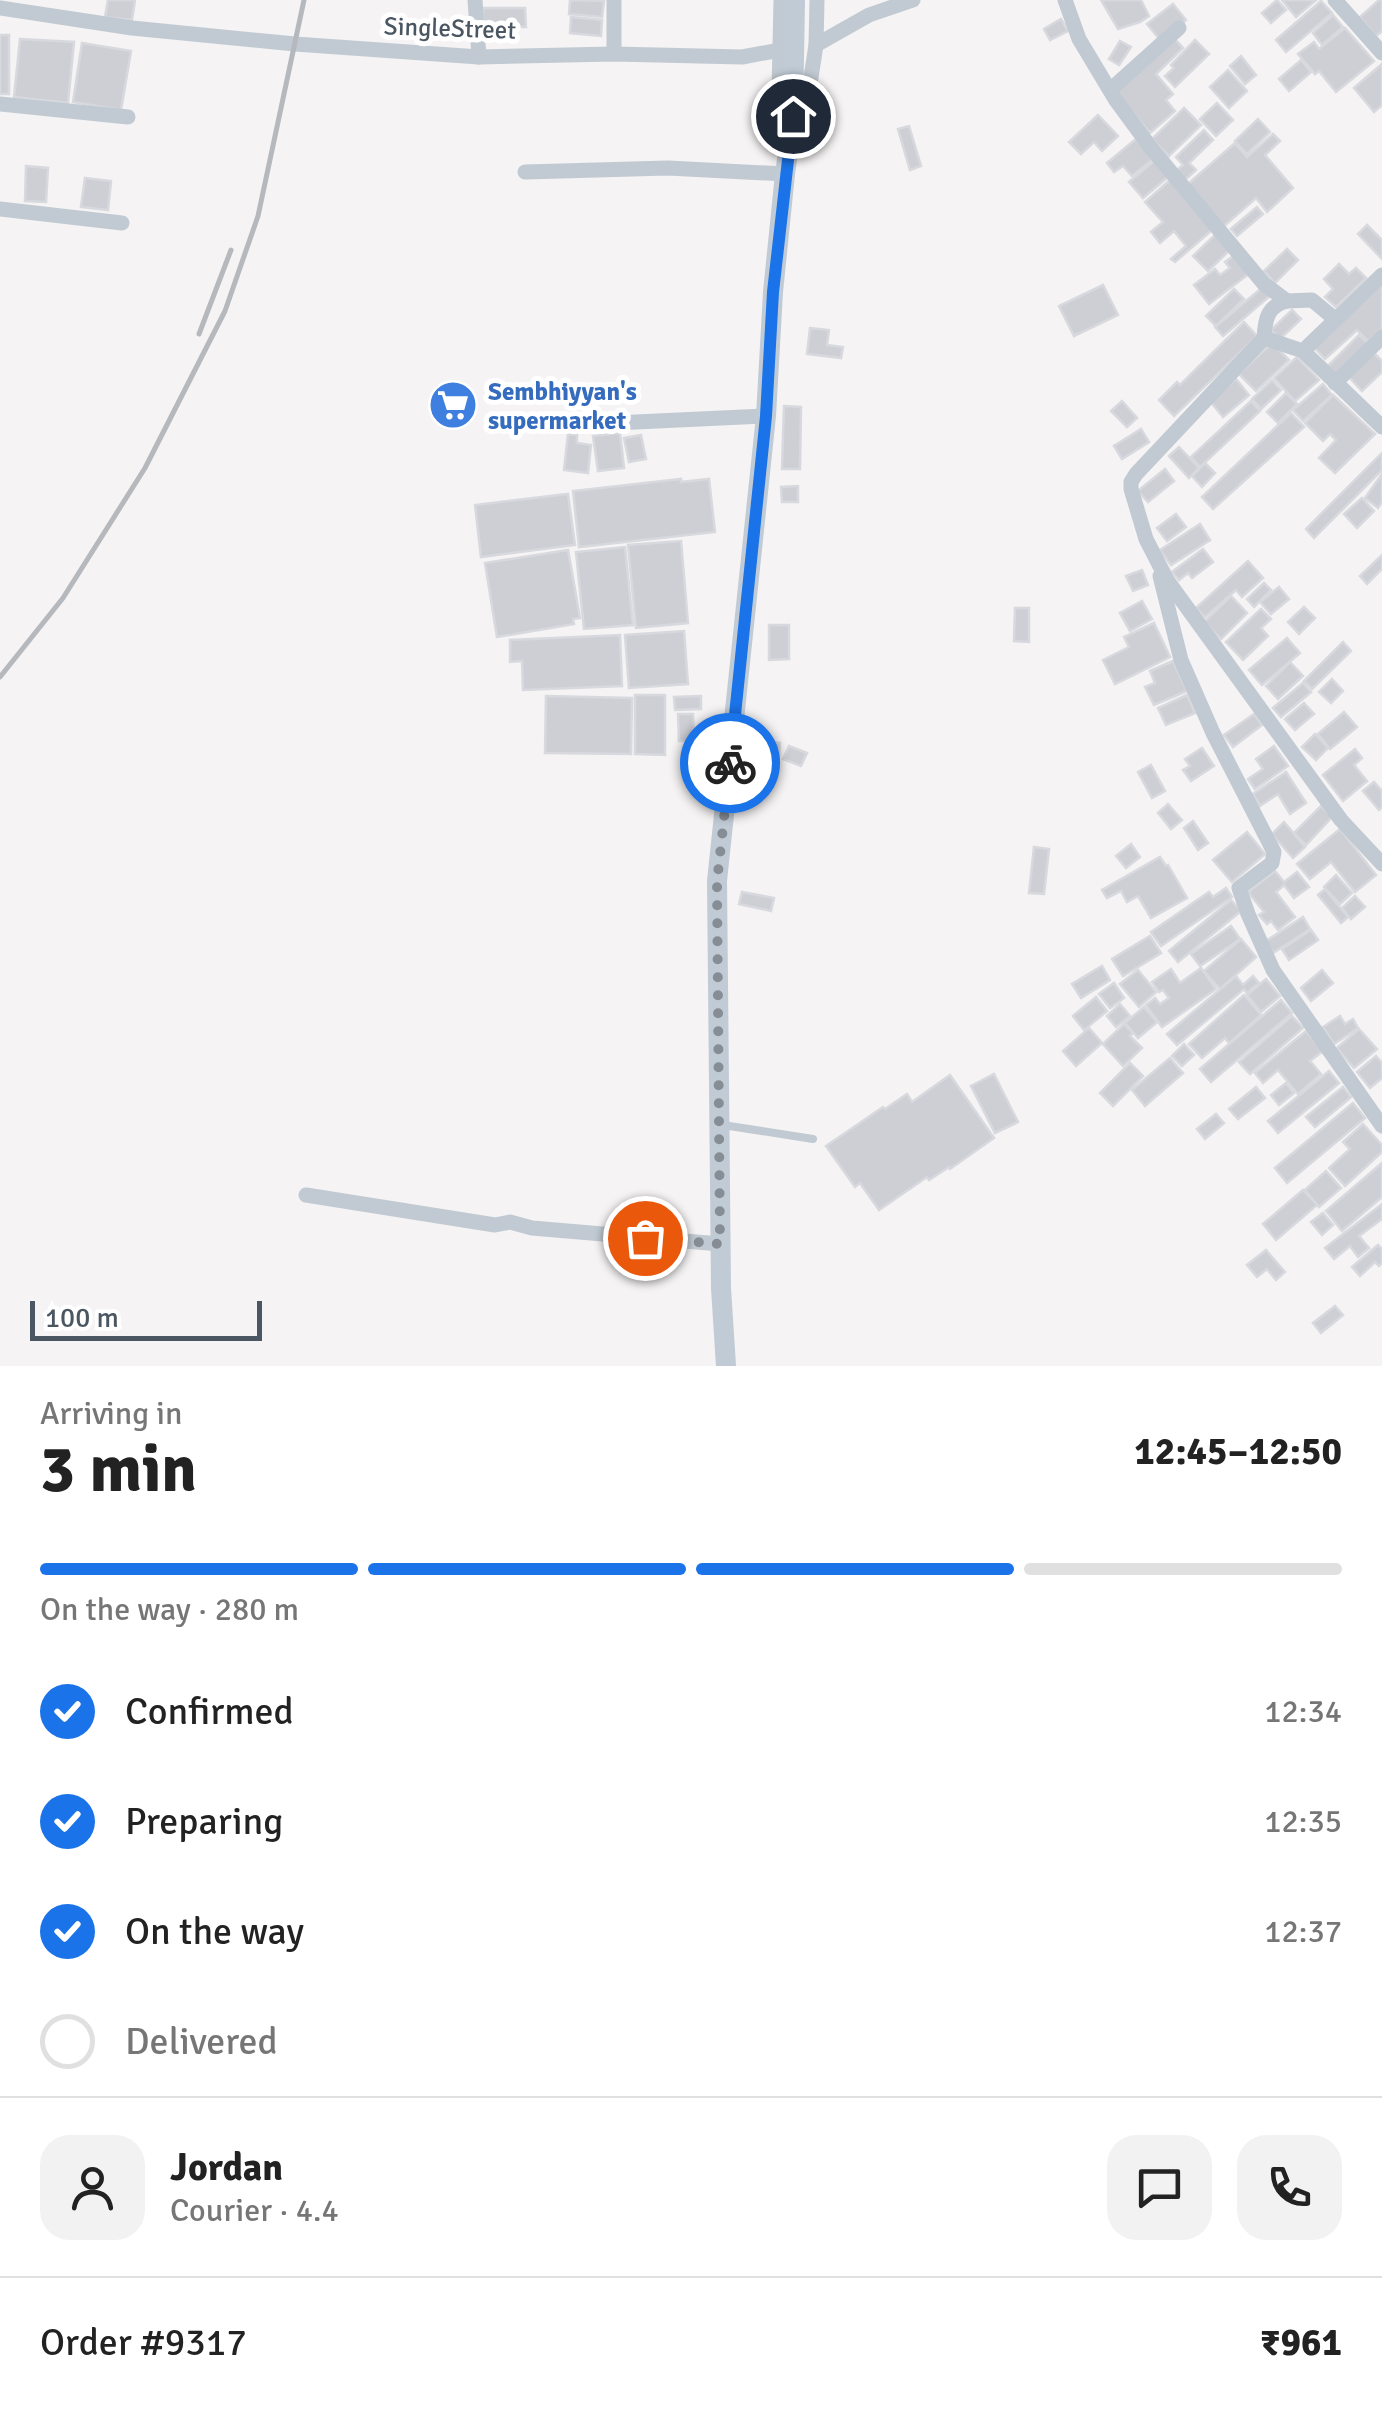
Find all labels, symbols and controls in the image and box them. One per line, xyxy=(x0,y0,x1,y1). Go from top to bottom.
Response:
street label: SingleStreet xyxy=(383,10,517,46)
pin xyxy=(751,74,836,159)
icon: home xyxy=(766,89,821,144)
place label: Sembhiyyan's supermarket xyxy=(488,376,637,436)
supermarket icon: Sembhiyyan's supermarket xyxy=(427,379,479,431)
courier xyxy=(680,713,780,813)
icon: bike xyxy=(703,736,758,791)
pin xyxy=(603,1196,688,1281)
icon: bag xyxy=(618,1211,673,1266)
scale bar xyxy=(30,1296,262,1340)
text: 100 m xyxy=(45,1301,119,1335)
text: Arriving in xyxy=(40,1394,182,1433)
text: 12:45–12:50 xyxy=(1134,1428,1342,1475)
text: 3 min xyxy=(40,1430,197,1510)
text: On the way · 280 m xyxy=(40,1590,299,1629)
icon: check xyxy=(40,1684,95,1739)
text: Confirmed xyxy=(125,1688,294,1735)
text: 12:34 xyxy=(1264,1692,1342,1731)
icon: check xyxy=(40,1794,95,1849)
text: Preparing xyxy=(125,1798,283,1845)
text: 12:35 xyxy=(1264,1802,1342,1841)
icon: check xyxy=(40,1904,95,1959)
text: On the way xyxy=(125,1908,304,1955)
text: 12:37 xyxy=(1264,1912,1342,1951)
text: Delivered xyxy=(125,2018,278,2065)
button: person xyxy=(40,2135,145,2240)
button: chat xyxy=(1107,2135,1212,2240)
button: phone xyxy=(1237,2135,1342,2240)
text: Jordan xyxy=(170,2144,283,2191)
text: Courier · 4.4 xyxy=(170,2191,339,2230)
text: Order #9317 xyxy=(40,2319,247,2366)
text: ₹961 xyxy=(1260,2319,1342,2366)

